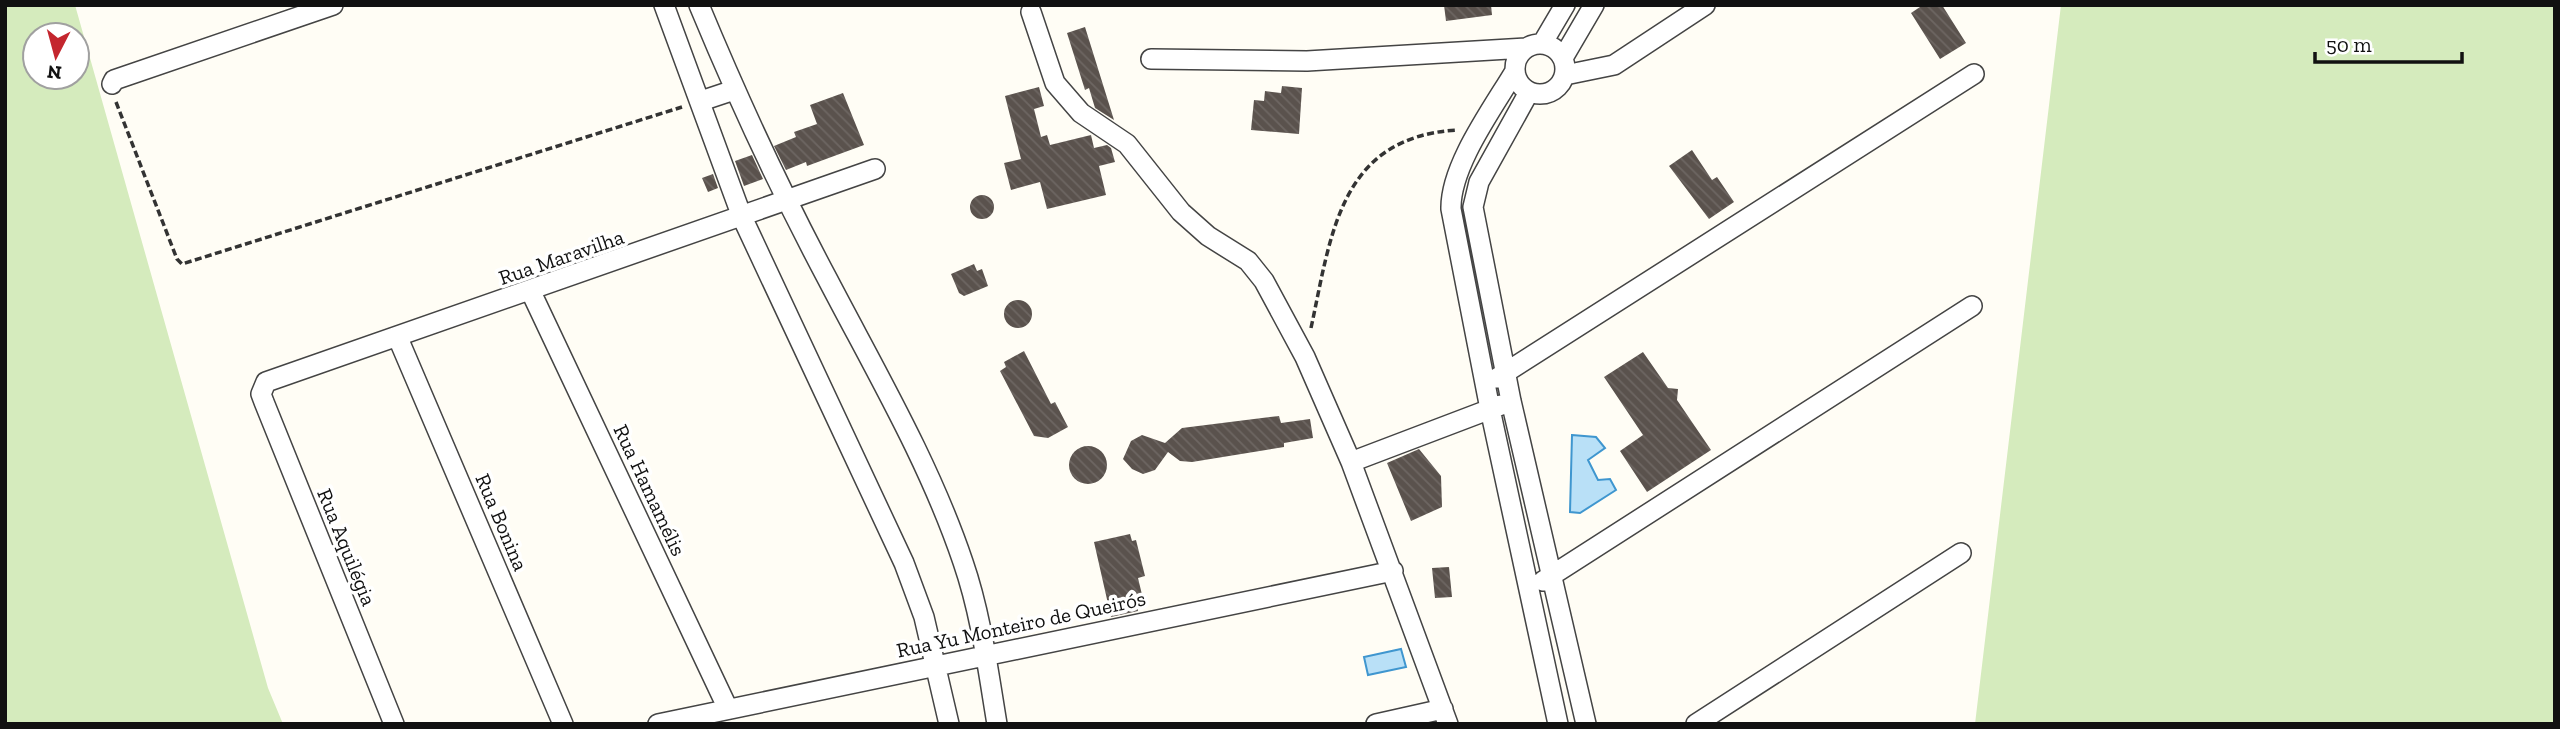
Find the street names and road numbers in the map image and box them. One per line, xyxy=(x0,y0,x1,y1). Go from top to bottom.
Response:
street label: Rua Maravilha xyxy=(495,224,627,290)
street label: Rua Hamamélis xyxy=(609,420,691,560)
street label: Rua Bonina xyxy=(470,470,534,574)
street label: Rua Aquilégia xyxy=(312,485,382,609)
street label: Rua Yu Monteiro de Queirós xyxy=(894,585,1148,663)

